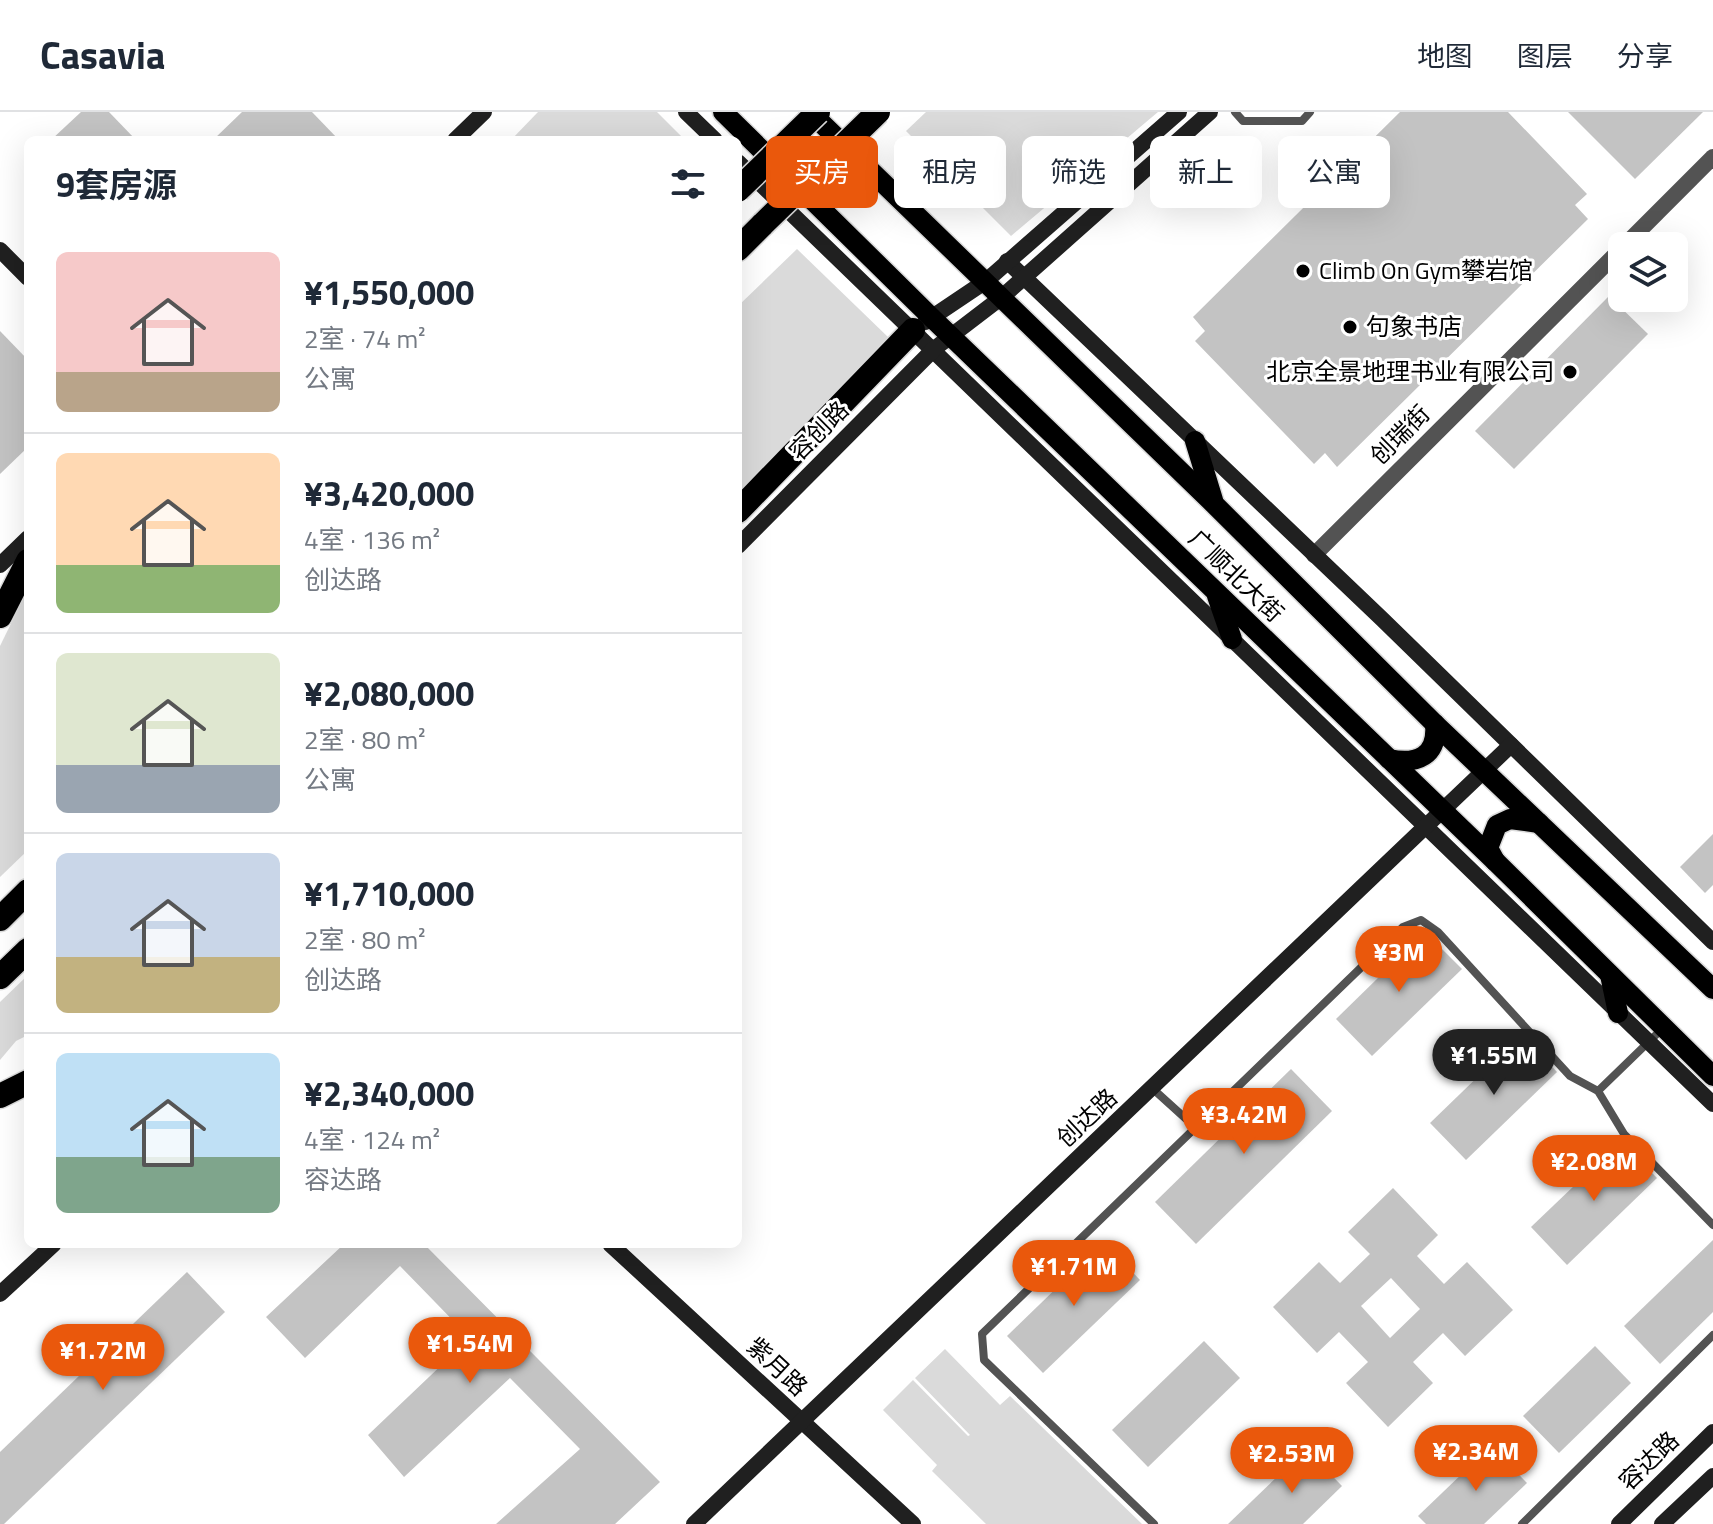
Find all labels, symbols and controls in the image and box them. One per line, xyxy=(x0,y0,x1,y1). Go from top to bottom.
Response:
text: Casavia xyxy=(40,26,165,84)
text: 地图 xyxy=(1417,34,1473,77)
text: 图层 xyxy=(1517,34,1573,77)
text: 分享 xyxy=(1617,34,1673,77)
chip: 买房 xyxy=(766,136,878,208)
chip: 租房 xyxy=(894,136,1006,208)
chip: 筛选 xyxy=(1022,136,1134,208)
chip: 新上 xyxy=(1150,136,1262,208)
chip: 公寓 xyxy=(1278,136,1390,208)
text: 9套房源 xyxy=(56,158,177,210)
icon: filters xyxy=(666,162,710,206)
map controls xyxy=(1608,232,1688,312)
button: layers xyxy=(1608,232,1688,312)
place label: Climb On Gym攀岩馆 xyxy=(1319,252,1533,288)
marker: Climb On Gym攀岩馆 xyxy=(1294,262,1312,280)
text: ¥1,550,000 xyxy=(304,266,474,318)
icon: home xyxy=(120,284,216,380)
place label: 句象书店 xyxy=(1366,308,1462,344)
marker: 句象书店 xyxy=(1341,318,1359,336)
text: 2室 · 74 m² xyxy=(304,319,426,358)
place label: 北京全景地理书业有限公司 xyxy=(1266,353,1554,389)
text: 公寓 xyxy=(304,359,356,398)
marker: 北京全景地理书业有限公司 xyxy=(1561,363,1579,381)
street label: 容创路 xyxy=(780,392,856,468)
street label: 创瑞街 xyxy=(1361,396,1437,472)
text: ¥3,420,000 xyxy=(304,467,474,519)
icon: home xyxy=(120,485,216,581)
text: 4室 · 136 m² xyxy=(304,520,440,559)
street label: 广顺北大街 xyxy=(1181,521,1292,630)
text: 创达路 xyxy=(304,560,382,599)
text: ¥2,080,000 xyxy=(304,667,474,719)
icon: home xyxy=(120,685,216,781)
text: 2室 · 80 m² xyxy=(304,720,426,759)
text: 公寓 xyxy=(304,760,356,799)
text: ¥1,710,000 xyxy=(304,867,474,919)
icon: home xyxy=(120,885,216,981)
text: 2室 · 80 m² xyxy=(304,920,426,959)
pin: ¥3M xyxy=(1360,926,1438,994)
text: ¥3M xyxy=(1373,932,1425,971)
text: 创达路 xyxy=(304,960,382,999)
pin: ¥1.55M xyxy=(1429,1029,1559,1097)
text: ¥1.55M xyxy=(1450,1035,1538,1074)
text: ¥2,340,000 xyxy=(304,1067,474,1119)
street label: 创达路 xyxy=(1048,1080,1125,1155)
icon: home xyxy=(120,1085,216,1181)
pin: ¥3.42M xyxy=(1179,1088,1309,1156)
text: ¥3.42M xyxy=(1200,1094,1288,1133)
text: 4室 · 124 m² xyxy=(304,1120,440,1159)
pin: ¥2.08M xyxy=(1529,1135,1659,1203)
text: ¥2.08M xyxy=(1550,1141,1638,1180)
text: 容达路 xyxy=(304,1160,382,1199)
pin: ¥1.71M xyxy=(1009,1240,1139,1308)
text: ¥1.71M xyxy=(1030,1246,1118,1285)
pin: ¥1.54M xyxy=(405,1317,535,1385)
text: ¥1.54M xyxy=(426,1323,514,1362)
pin: ¥1.72M xyxy=(38,1324,168,1392)
street label: 紫月路 xyxy=(739,1329,816,1404)
text: ¥1.72M xyxy=(59,1330,147,1369)
street label: 容达路 xyxy=(1610,1422,1687,1498)
pin: ¥2.34M xyxy=(1411,1425,1541,1493)
pin: ¥2.53M xyxy=(1227,1427,1357,1495)
text: ¥2.34M xyxy=(1432,1431,1520,1470)
text: ¥2.53M xyxy=(1248,1433,1336,1472)

